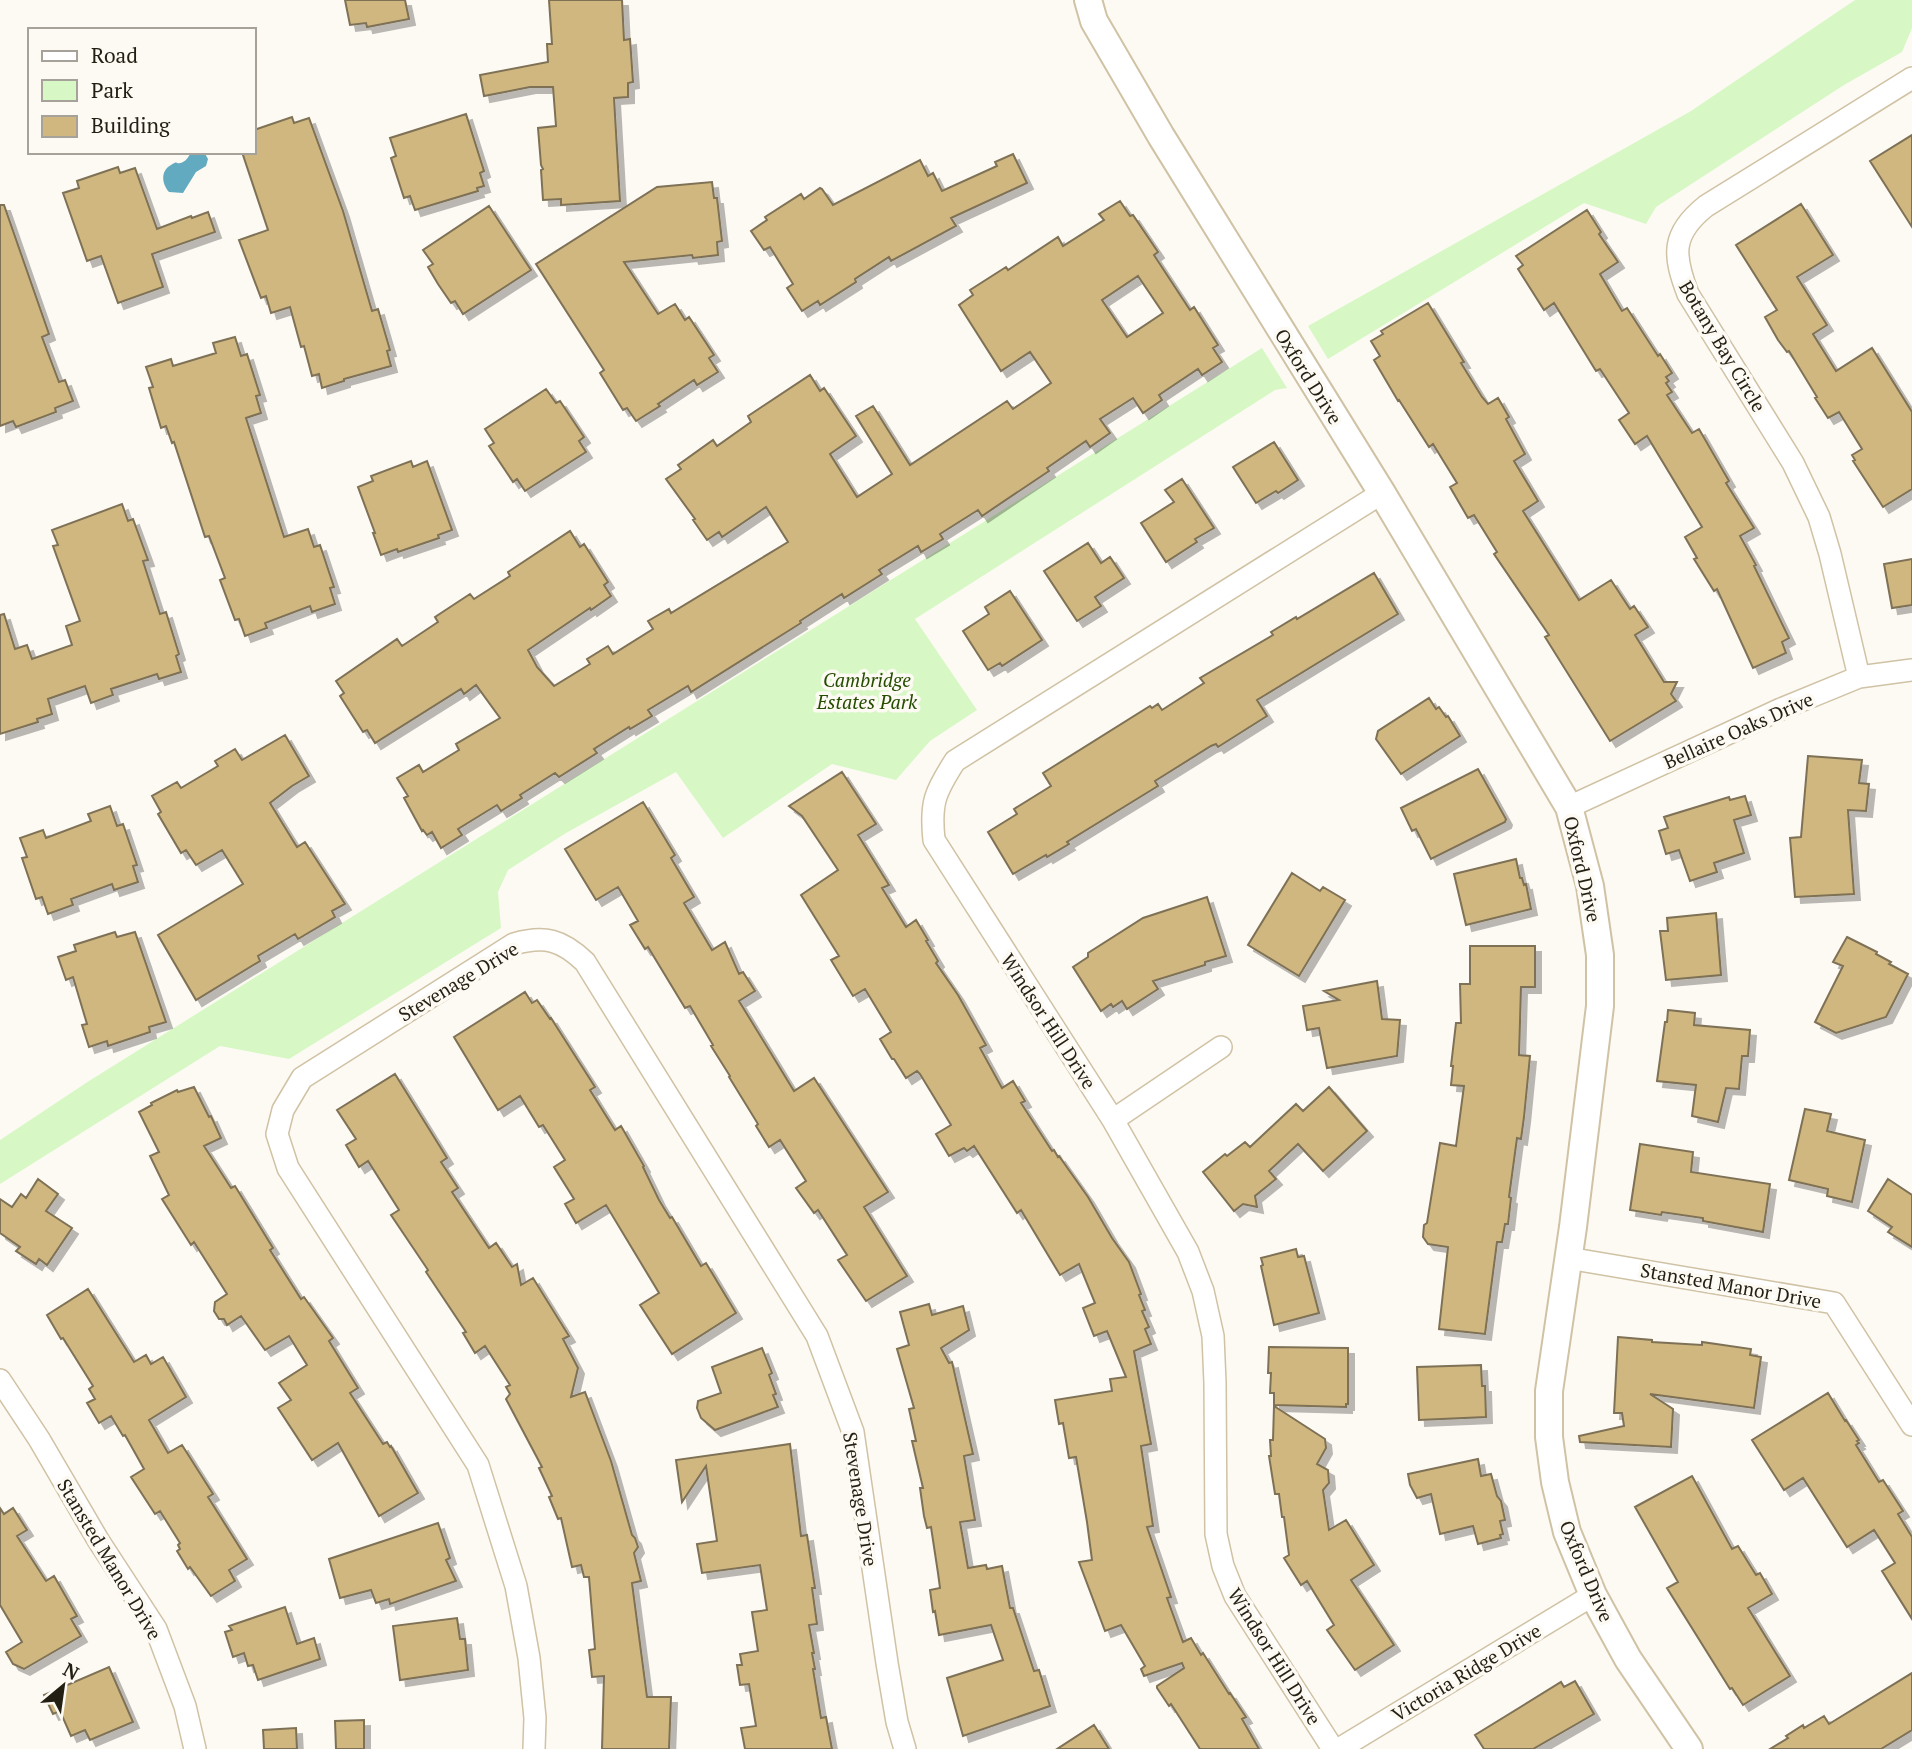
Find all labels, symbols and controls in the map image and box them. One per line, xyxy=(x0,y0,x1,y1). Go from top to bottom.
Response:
legend xyxy=(28,28,256,154)
text: Road xyxy=(91,41,138,69)
text: Park xyxy=(91,76,133,104)
text: Building xyxy=(91,111,171,139)
street label: Botany Bay Circle xyxy=(1674,276,1772,416)
street label: Oxford Drive xyxy=(1270,324,1348,428)
park label: Cambridge Estates Park xyxy=(816,667,918,714)
street label: Bellaire Oaks Drive xyxy=(1659,686,1817,774)
street label: Oxford Drive xyxy=(1559,814,1607,924)
street label: Stevenage Drive xyxy=(393,935,523,1027)
street label: Windsor Hill Drive xyxy=(996,948,1102,1094)
street label: Stansted Manor Drive xyxy=(1639,1257,1823,1313)
street label: Stevenage Drive xyxy=(838,1430,884,1568)
street label: Stansted Manor Drive xyxy=(52,1474,168,1644)
street label: Oxford Drive xyxy=(1554,1516,1620,1626)
street label: Windsor Hill Drive xyxy=(1223,1583,1327,1729)
street label: Victoria Ridge Drive xyxy=(1387,1617,1545,1727)
north arrow xyxy=(28,1651,98,1721)
text: N xyxy=(59,1656,84,1685)

